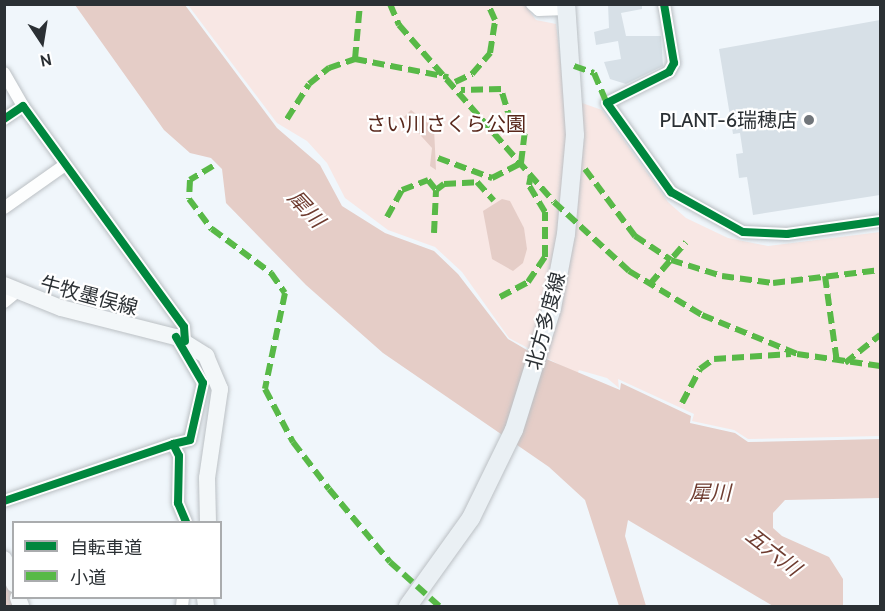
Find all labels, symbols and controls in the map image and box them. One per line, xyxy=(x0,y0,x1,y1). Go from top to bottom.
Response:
north arrow xyxy=(12,12,72,72)
text: N xyxy=(38,50,53,71)
place label: PLANT-6瑞穂店 xyxy=(659,108,797,132)
park label: さい川さくら公園 xyxy=(366,112,526,136)
marker: PLANT-6瑞穂店 xyxy=(802,113,816,127)
water label: 犀川 xyxy=(282,185,330,233)
street label: 北方多度線 xyxy=(521,270,571,372)
street label: 牛牧墨俣線 xyxy=(38,271,140,321)
water label: 犀川 xyxy=(689,480,731,506)
legend xyxy=(12,521,222,599)
water label: 五六川 xyxy=(740,523,806,581)
text: 自転車道 xyxy=(70,537,142,559)
text: 小道 xyxy=(70,567,106,589)

